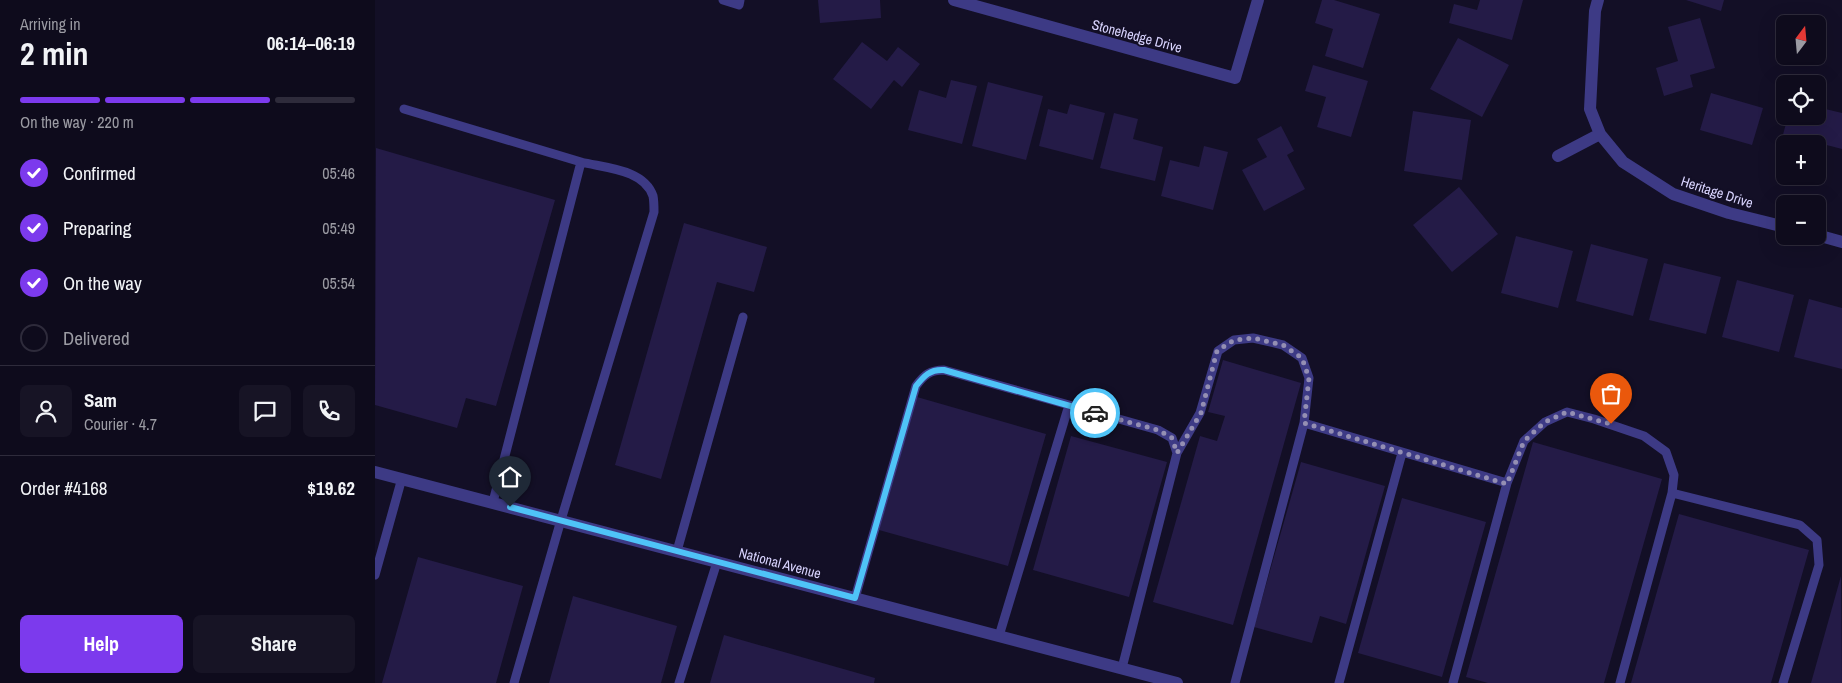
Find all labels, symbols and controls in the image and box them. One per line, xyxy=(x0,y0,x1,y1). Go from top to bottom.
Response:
text: Arriving in xyxy=(20,13,81,35)
street label: Stonehedge Drive xyxy=(1090,15,1184,57)
north arrow xyxy=(1776,15,1826,65)
map controls xyxy=(1776,15,1826,245)
text: 06:14–06:19 xyxy=(267,30,355,56)
text: 2 min xyxy=(20,32,89,75)
button: locate xyxy=(1776,75,1826,125)
text: On the way · 220 m xyxy=(20,111,134,133)
button: + xyxy=(1776,135,1826,185)
icon: check xyxy=(20,159,48,187)
text: Confirmed xyxy=(63,160,136,186)
text: 05:46 xyxy=(322,162,355,184)
street label: Heritage Drive xyxy=(1679,172,1755,212)
button: − xyxy=(1776,195,1826,245)
icon: check xyxy=(20,214,48,242)
text: Preparing xyxy=(63,215,131,241)
text: 05:49 xyxy=(322,217,355,239)
icon: check xyxy=(20,269,48,297)
text: On the way xyxy=(63,270,142,296)
text: 05:54 xyxy=(322,272,355,294)
text: Delivered xyxy=(63,325,130,351)
pin xyxy=(1590,373,1632,424)
icon: bag xyxy=(1597,380,1625,408)
button: person xyxy=(20,385,72,437)
button: chat xyxy=(239,385,291,437)
button: phone xyxy=(303,385,355,437)
text: Sam xyxy=(84,387,117,413)
courier xyxy=(1070,388,1120,438)
icon: car xyxy=(1081,399,1109,427)
text: Courier · 4.7 xyxy=(84,413,157,435)
pin xyxy=(489,456,531,507)
icon: home xyxy=(496,463,524,491)
text: Order #4168 xyxy=(20,475,107,501)
text: $19.62 xyxy=(307,475,355,501)
street label: National Avenue xyxy=(737,543,823,583)
button: Help xyxy=(20,615,183,673)
button: Share xyxy=(193,615,355,673)

